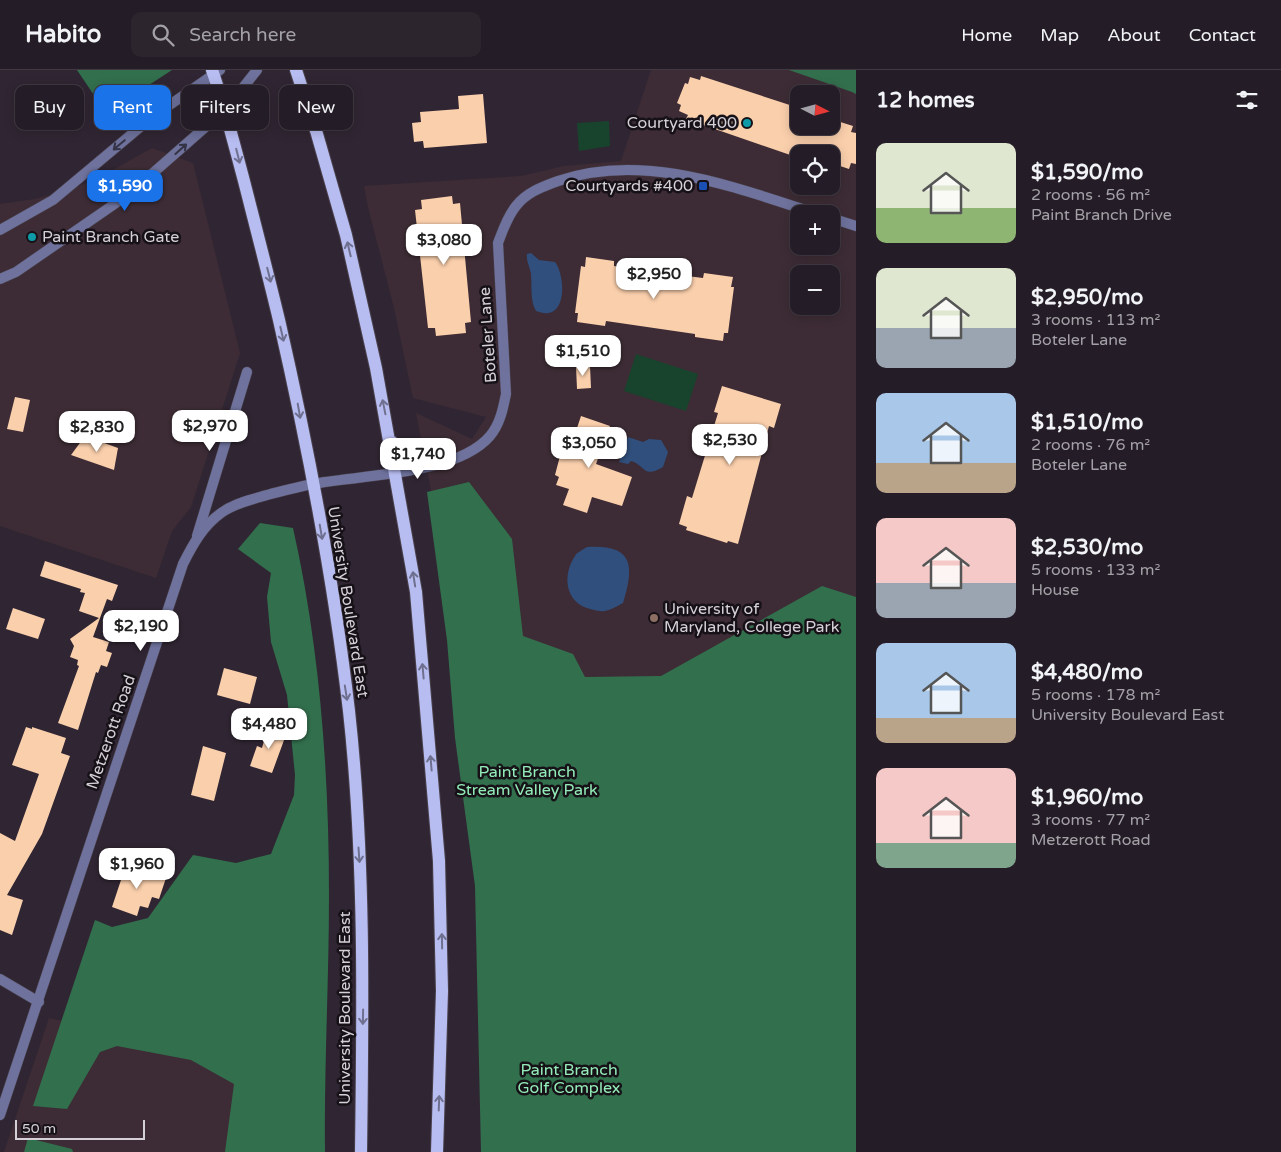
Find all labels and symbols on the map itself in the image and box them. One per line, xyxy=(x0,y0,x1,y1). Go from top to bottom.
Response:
north arrow xyxy=(790,85,840,135)
place label: Courtyard 400 xyxy=(627,113,737,133)
marker: Courtyard 400 xyxy=(741,117,753,129)
one-way arrow xyxy=(112,140,125,151)
one-way arrow xyxy=(174,143,187,155)
one-way arrow xyxy=(234,148,243,164)
pin: $1,590 xyxy=(84,170,166,212)
place label: Courtyards #400 xyxy=(565,176,693,196)
marker: Courtyards #400 xyxy=(697,180,709,192)
pin: $3,080 xyxy=(403,224,485,266)
place label: Paint Branch Gate xyxy=(42,227,179,247)
marker: Paint Branch Gate xyxy=(26,231,38,243)
one-way arrow xyxy=(344,241,353,257)
pin: $2,950 xyxy=(613,258,695,300)
one-way arrow xyxy=(264,267,274,283)
street label: Boteler Lane xyxy=(475,286,501,384)
one-way arrow xyxy=(278,325,287,341)
pin: $1,510 xyxy=(542,334,624,377)
one-way arrow xyxy=(379,400,388,416)
one-way arrow xyxy=(295,403,305,419)
pin: $2,830 xyxy=(56,410,138,453)
pin: $2,970 xyxy=(169,410,251,452)
pin: $2,530 xyxy=(689,424,771,466)
pin: $3,050 xyxy=(548,426,630,469)
pin: $1,740 xyxy=(377,438,459,480)
street label: University Boulevard East xyxy=(323,505,373,699)
one-way arrow xyxy=(316,524,326,540)
one-way arrow xyxy=(409,572,419,588)
place label: University of Maryland, College Park xyxy=(664,599,840,637)
pin: $2,190 xyxy=(100,610,182,652)
marker: University of Maryland, College Park xyxy=(648,612,660,624)
one-way arrow xyxy=(419,664,428,680)
street label: Metzerott Road xyxy=(82,672,140,792)
one-way arrow xyxy=(341,684,351,700)
pin: $4,480 xyxy=(228,708,310,750)
one-way arrow xyxy=(427,755,436,771)
park label: Paint Branch Stream Valley Park xyxy=(456,762,598,800)
one-way arrow xyxy=(355,846,364,862)
pin: $1,960 xyxy=(96,848,178,890)
street label: University Boulevard East xyxy=(335,911,355,1105)
one-way arrow xyxy=(437,933,446,949)
one-way arrow xyxy=(358,1008,368,1025)
park label: Paint Branch Golf Complex xyxy=(517,1060,621,1098)
one-way arrow xyxy=(435,1096,444,1112)
scale bar xyxy=(15,1117,145,1140)

